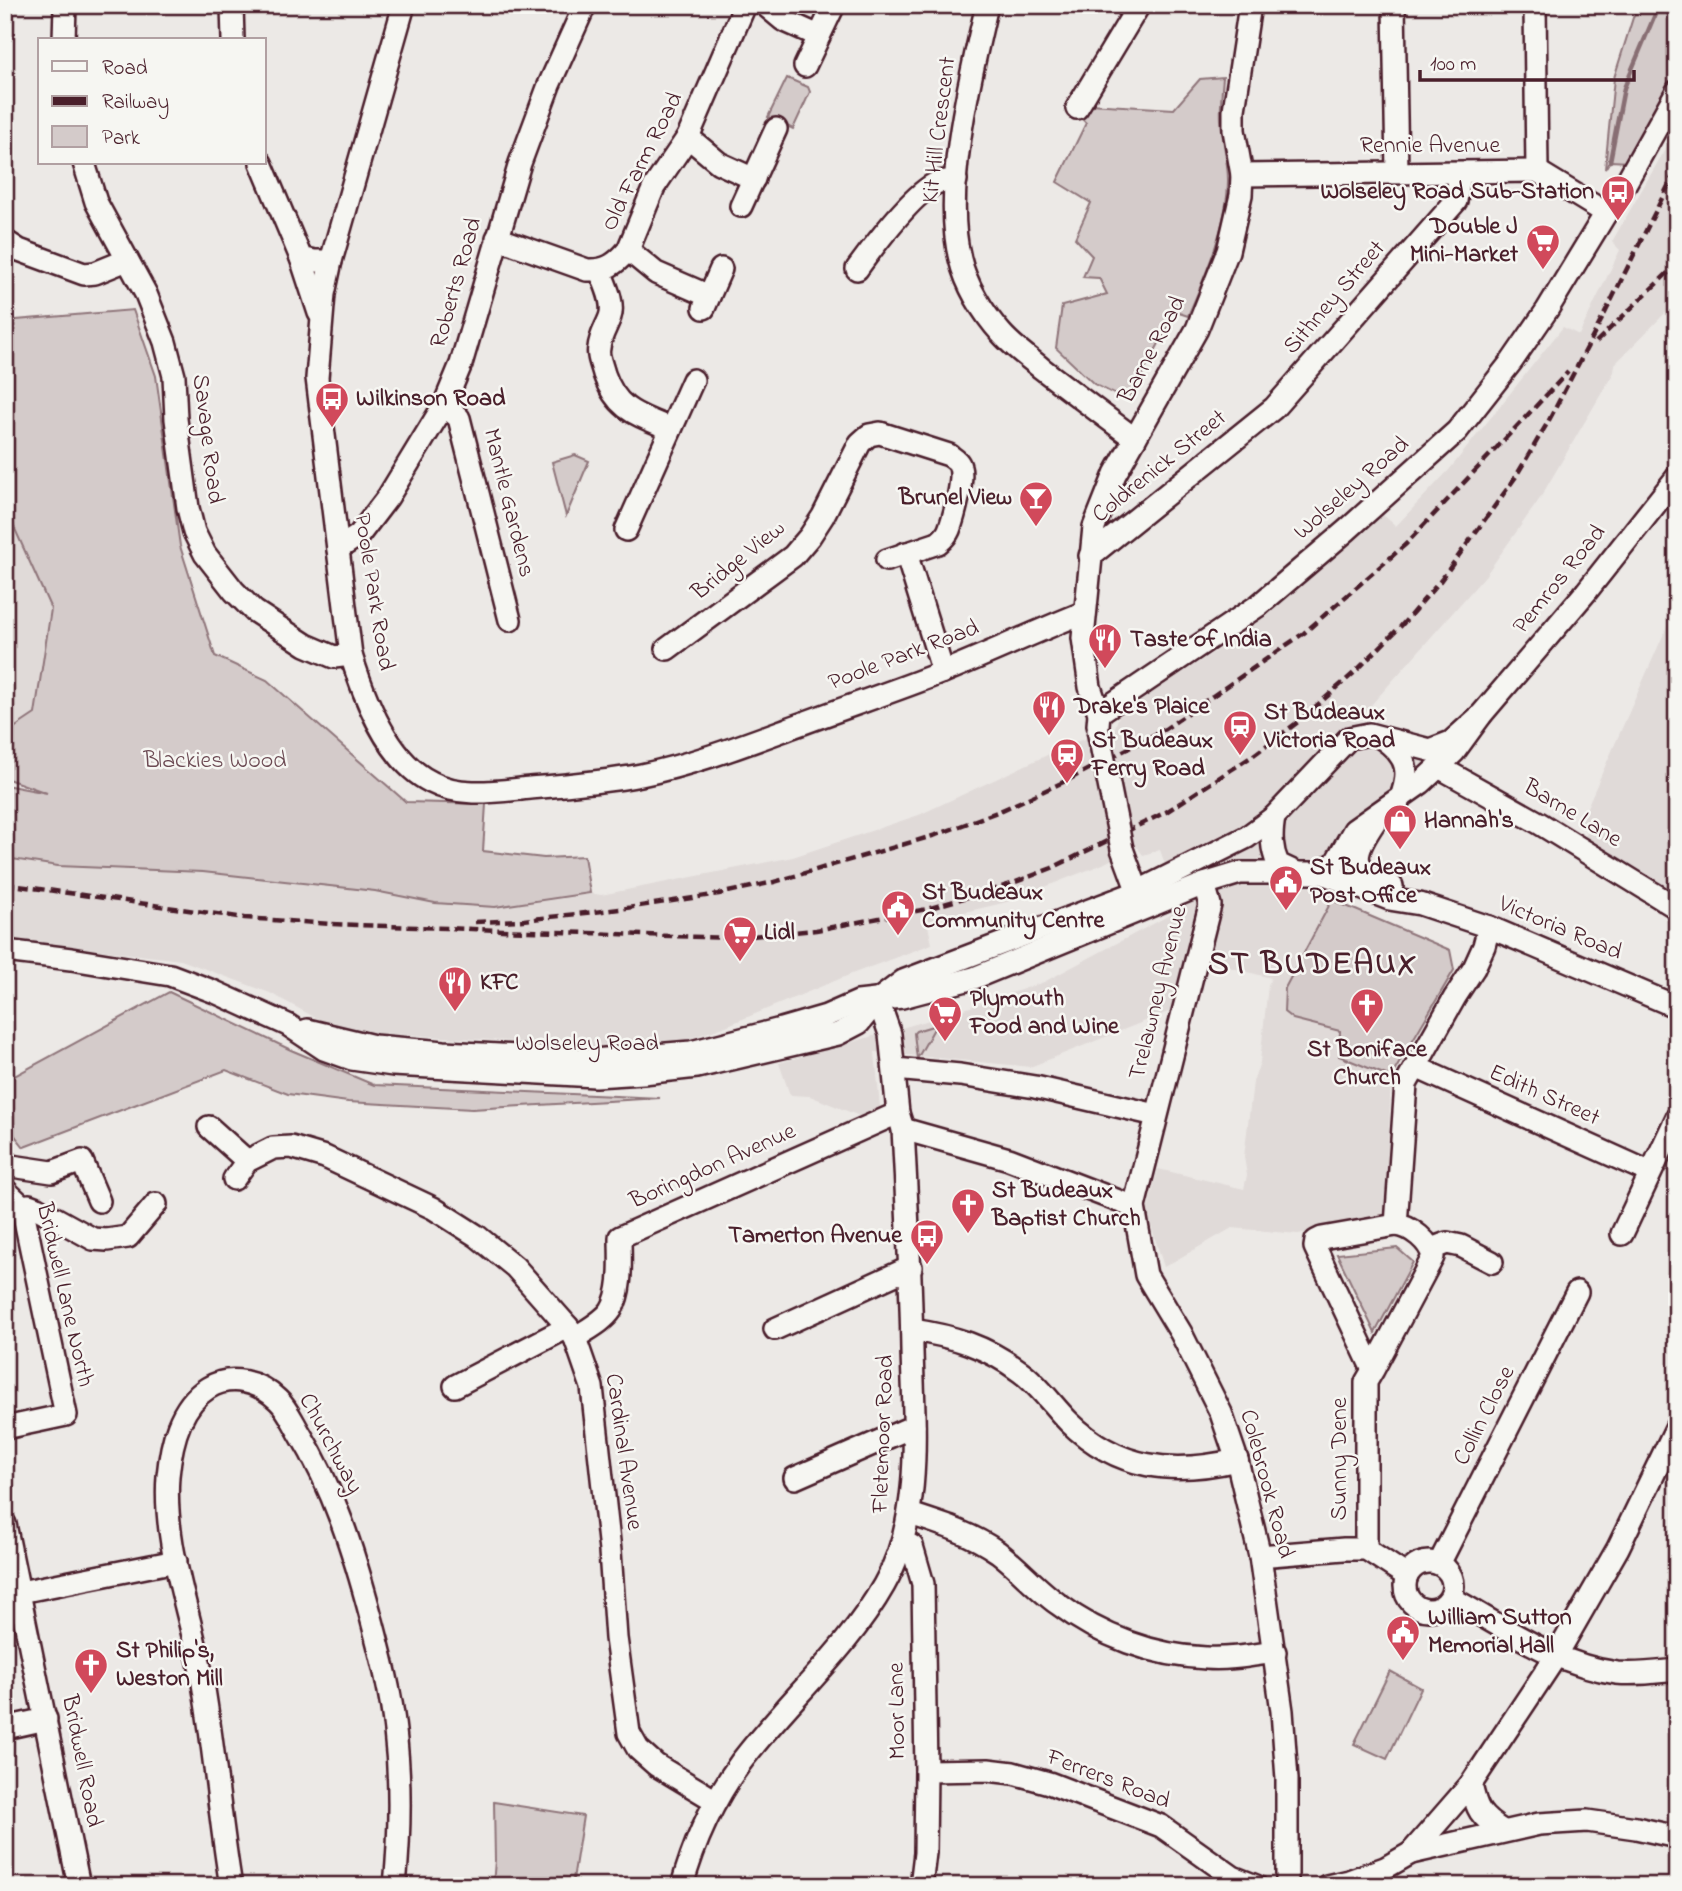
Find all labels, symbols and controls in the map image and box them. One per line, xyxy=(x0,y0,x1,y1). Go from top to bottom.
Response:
legend xyxy=(38,38,266,164)
scale bar xyxy=(1420,38,1633,82)
text: 100 m xyxy=(1430,50,1476,80)
text: Road xyxy=(102,54,148,84)
street label: Kit Hill Crescent xyxy=(914,55,966,205)
street label: Old Farm Road xyxy=(593,86,693,238)
text: Railway xyxy=(102,88,169,120)
text: Park xyxy=(102,124,141,154)
street label: Rennie Avenue xyxy=(1360,129,1501,164)
bus stop icon: Wolseley Road Sub-Station xyxy=(1599,173,1637,222)
place label: Wolseley Road Sub-Station xyxy=(1320,175,1594,211)
place label: Double J Mini-Market xyxy=(1410,210,1519,273)
street label: Roberts Road xyxy=(422,213,492,352)
supermarket icon: Double J Mini-Market xyxy=(1524,222,1562,271)
street label: Sithney Street xyxy=(1275,233,1395,364)
street label: Barne Road xyxy=(1110,290,1196,411)
street label: Savage Road xyxy=(182,372,232,506)
bus stop icon: Wilkinson Road xyxy=(313,380,351,429)
place label: Wilkinson Road xyxy=(356,382,506,417)
street label: Coldrenick Street xyxy=(1085,402,1235,532)
street label: Mantle Gardens xyxy=(473,425,543,581)
street label: Wolseley Road xyxy=(1286,428,1419,550)
bar icon: Brunel View xyxy=(1017,479,1055,528)
place label: Brunel View xyxy=(898,481,1012,516)
street label: Poole Park Road xyxy=(343,511,403,674)
street label: Bridge View xyxy=(684,512,794,611)
street label: Pemros Road xyxy=(1505,517,1616,642)
street label: Poole Park Road xyxy=(823,611,985,701)
restaurant icon: Taste of India xyxy=(1086,621,1124,670)
place label: Taste of India xyxy=(1130,623,1272,658)
restaurant icon: Drake's Plaice xyxy=(1030,688,1068,737)
place label: Drake's Plaice xyxy=(1073,690,1210,725)
place label: St Budeaux Victoria Road xyxy=(1263,696,1395,759)
station icon: St Budeaux Victoria Road xyxy=(1221,708,1259,757)
place label: St Budeaux Ferry Road xyxy=(1091,724,1213,788)
station icon: St Budeaux Ferry Road xyxy=(1048,736,1086,785)
park label: Blackies Wood xyxy=(142,744,287,779)
street label: Barne Lane xyxy=(1515,770,1628,857)
shop icon: Hannah's xyxy=(1381,802,1419,851)
place label: Hannah's xyxy=(1424,804,1514,839)
place label: St Budeaux Post Office xyxy=(1310,851,1431,914)
public building icon: St Budeaux Post Office xyxy=(1267,863,1305,912)
place label: St Budeaux Community Centre xyxy=(922,876,1105,940)
street label: Victoria Road xyxy=(1492,887,1628,971)
public building icon: St Budeaux Community Centre xyxy=(879,888,917,937)
street label: Trelawney Avenue xyxy=(1120,902,1199,1084)
supermarket icon: Lidl xyxy=(721,914,759,963)
place label: Lidl xyxy=(764,916,795,951)
district label: ST BUDEAUX xyxy=(1208,942,1418,989)
restaurant icon: KFC xyxy=(436,964,474,1013)
place label: KFC xyxy=(480,966,518,1001)
place label: Plymouth Food and Wine xyxy=(969,982,1120,1045)
church icon: St Boniface Church xyxy=(1348,986,1386,1035)
supermarket icon: Plymouth Food and Wine xyxy=(926,994,964,1043)
street label: Wolseley Road xyxy=(515,1027,659,1063)
place label: St Boniface Church xyxy=(1307,1033,1428,1096)
street label: Edith Street xyxy=(1483,1056,1605,1136)
street label: Boringdon Avenue xyxy=(623,1115,802,1220)
place label: St Budeaux Baptist Church xyxy=(991,1174,1141,1237)
church icon: St Budeaux Baptist Church xyxy=(949,1186,987,1235)
street label: Bridwell Lane North xyxy=(26,1199,102,1391)
bus stop icon: Tamerton Avenue xyxy=(908,1217,946,1266)
place label: Tamerton Avenue xyxy=(728,1219,903,1254)
street label: Fletemoor Road xyxy=(864,1354,904,1515)
street label: Collin Close xyxy=(1445,1360,1525,1472)
street label: Cardinal Avenue xyxy=(595,1371,651,1533)
street label: Churchway xyxy=(288,1387,371,1501)
street label: Sunny Dene xyxy=(1323,1397,1359,1521)
street label: Colebrook Road xyxy=(1229,1406,1303,1563)
place label: William Sutton Memorial Hall xyxy=(1428,1601,1572,1664)
public building icon: William Sutton Memorial Hall xyxy=(1384,1613,1422,1662)
place label: St Philip's, Weston Mill xyxy=(116,1634,223,1697)
church icon: St Philip's, Weston Mill xyxy=(72,1646,110,1695)
street label: Moor Lane xyxy=(880,1662,916,1760)
street label: Bridwell Road xyxy=(51,1691,111,1831)
street label: Ferrers Road xyxy=(1040,1740,1175,1820)

